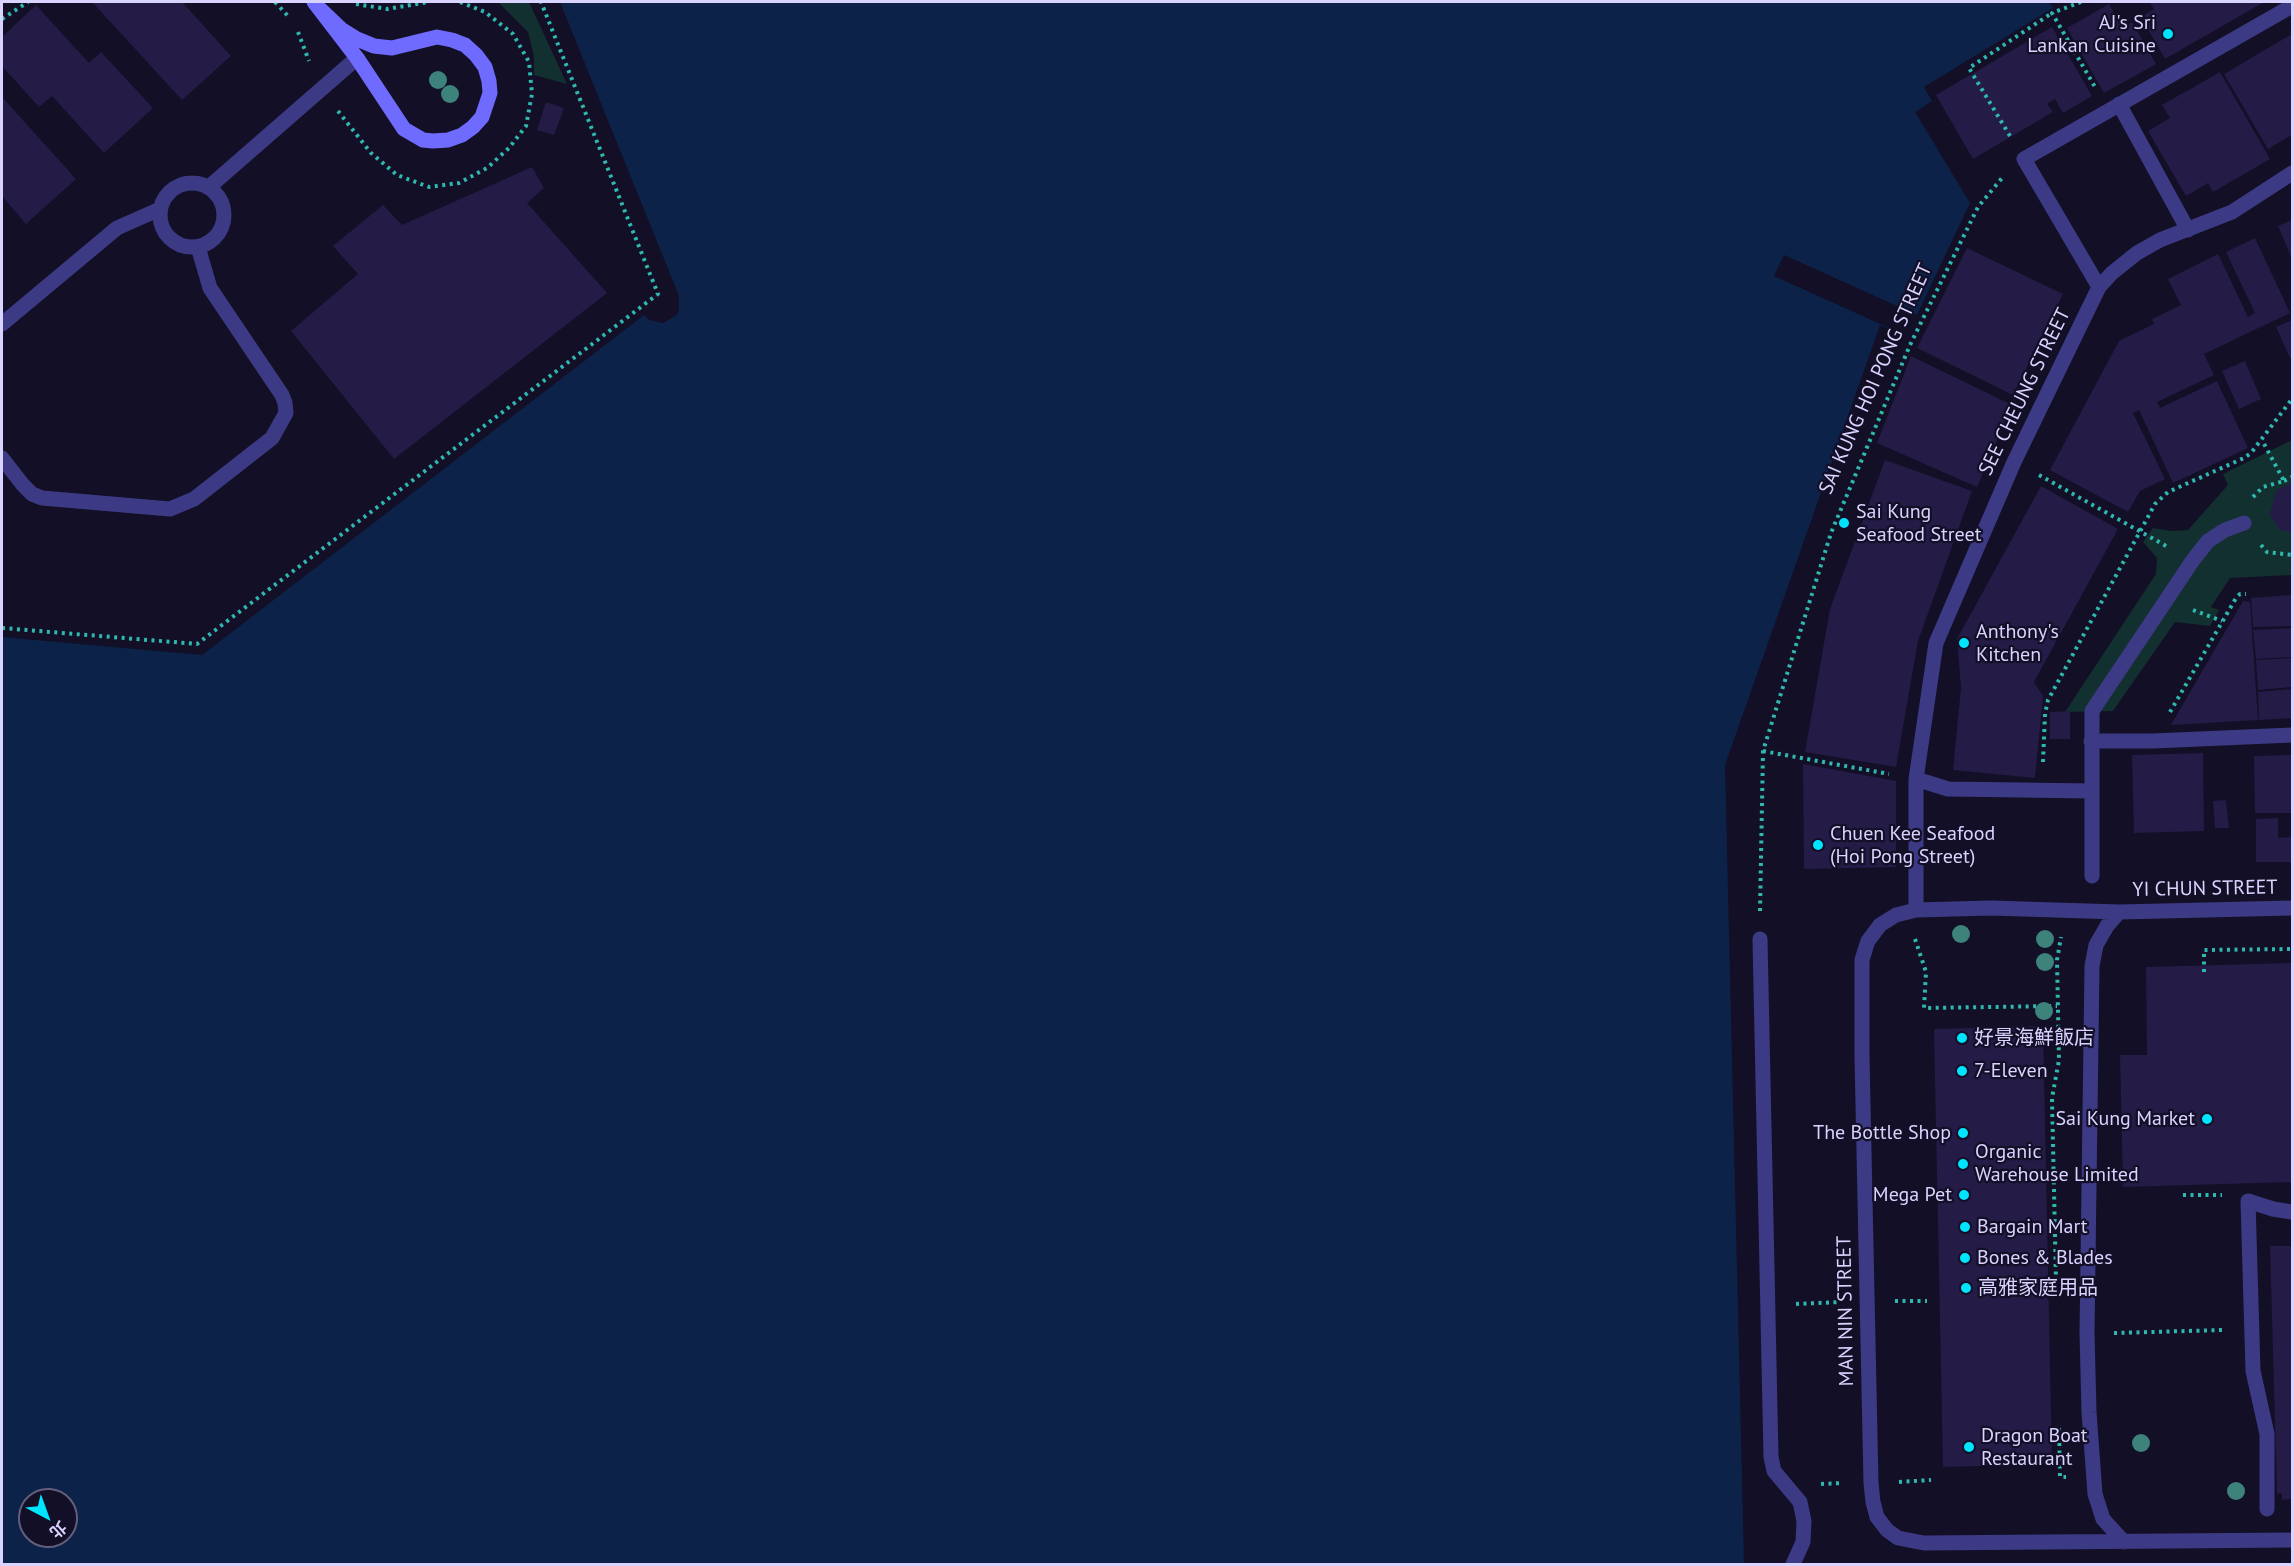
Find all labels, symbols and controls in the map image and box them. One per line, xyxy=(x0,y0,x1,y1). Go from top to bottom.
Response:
place label: AJ's Sri Lankan Cuisine xyxy=(2027,11,2156,58)
marker: AJ's Sri Lankan Cuisine xyxy=(2161,27,2175,41)
street label: SAI KUNG HOI PONG STREET xyxy=(1814,260,1938,498)
street label: SEE CHEUNG STREET xyxy=(1974,304,2076,480)
place label: Sai Kung Seafood Street xyxy=(1856,500,1981,547)
marker: Sai Kung Seafood Street xyxy=(1837,516,1851,530)
place label: Anthony's Kitchen xyxy=(1976,620,2059,667)
marker: Anthony's Kitchen xyxy=(1957,636,1971,650)
place label: Chuen Kee Seafood (Hoi Pong Street) xyxy=(1830,822,1995,869)
marker: Chuen Kee Seafood (Hoi Pong Street) xyxy=(1811,838,1825,852)
street label: YI CHUN STREET xyxy=(2132,876,2278,902)
place label: 好景海鮮飯店 xyxy=(1974,1026,2094,1050)
marker: 好景海鮮飯店 xyxy=(1955,1031,1969,1045)
place label: 7-Eleven xyxy=(1974,1059,2048,1083)
marker: 7-Eleven xyxy=(1955,1064,1969,1078)
place label: Sai Kung Market xyxy=(2056,1107,2195,1131)
marker: Sai Kung Market xyxy=(2200,1112,2214,1126)
place label: The Bottle Shop xyxy=(1813,1121,1951,1145)
marker: The Bottle Shop xyxy=(1956,1126,1970,1140)
place label: Organic Warehouse Limited xyxy=(1975,1140,2139,1187)
marker: Organic Warehouse Limited xyxy=(1956,1157,1970,1171)
place label: Mega Pet xyxy=(1873,1183,1952,1207)
marker: Mega Pet xyxy=(1957,1188,1971,1202)
place label: Bargain Mart xyxy=(1977,1215,2088,1239)
marker: Bargain Mart xyxy=(1958,1220,1972,1234)
street label: MAN NIN STREET xyxy=(1833,1236,1859,1386)
place label: Bones & Blades xyxy=(1977,1246,2113,1270)
marker: Bones & Blades xyxy=(1958,1251,1972,1265)
place label: 高雅家庭用品 xyxy=(1978,1276,2098,1300)
marker: 高雅家庭用品 xyxy=(1959,1281,1973,1295)
place label: Dragon Boat Restaurant xyxy=(1981,1424,2088,1471)
marker: Dragon Boat Restaurant xyxy=(1962,1440,1976,1454)
north arrow xyxy=(18,1488,78,1548)
text: 北 xyxy=(46,1517,71,1543)

